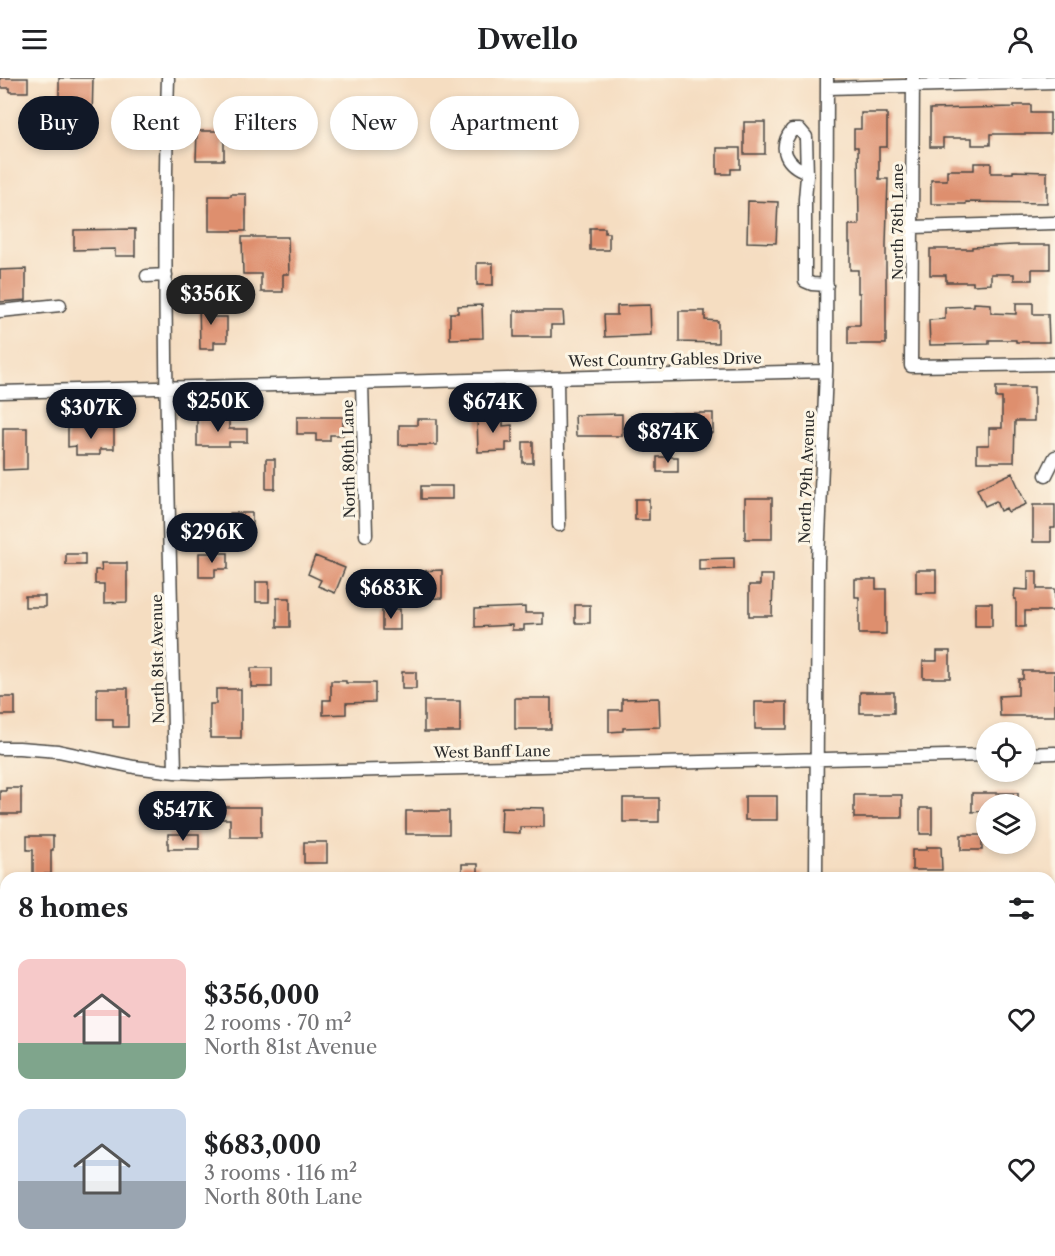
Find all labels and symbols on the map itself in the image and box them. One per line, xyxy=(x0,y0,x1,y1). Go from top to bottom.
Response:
street label: North 78th Lane xyxy=(888,164,907,280)
pin: $356K xyxy=(169,275,253,326)
street label: West Country Gables Drive xyxy=(567,348,762,371)
pin: $250K xyxy=(176,382,260,433)
pin: $674K xyxy=(451,383,535,434)
pin: $307K xyxy=(49,389,133,440)
street label: North 80th Lane xyxy=(338,399,359,519)
street label: North 79th Avenue xyxy=(795,410,818,544)
pin: $874K xyxy=(626,413,710,464)
pin: $296K xyxy=(170,513,254,564)
pin: $683K xyxy=(349,569,433,620)
street label: North 81st Avenue xyxy=(147,594,168,724)
street label: West Banff Lane xyxy=(432,741,551,762)
pin: $547K xyxy=(141,791,225,842)

